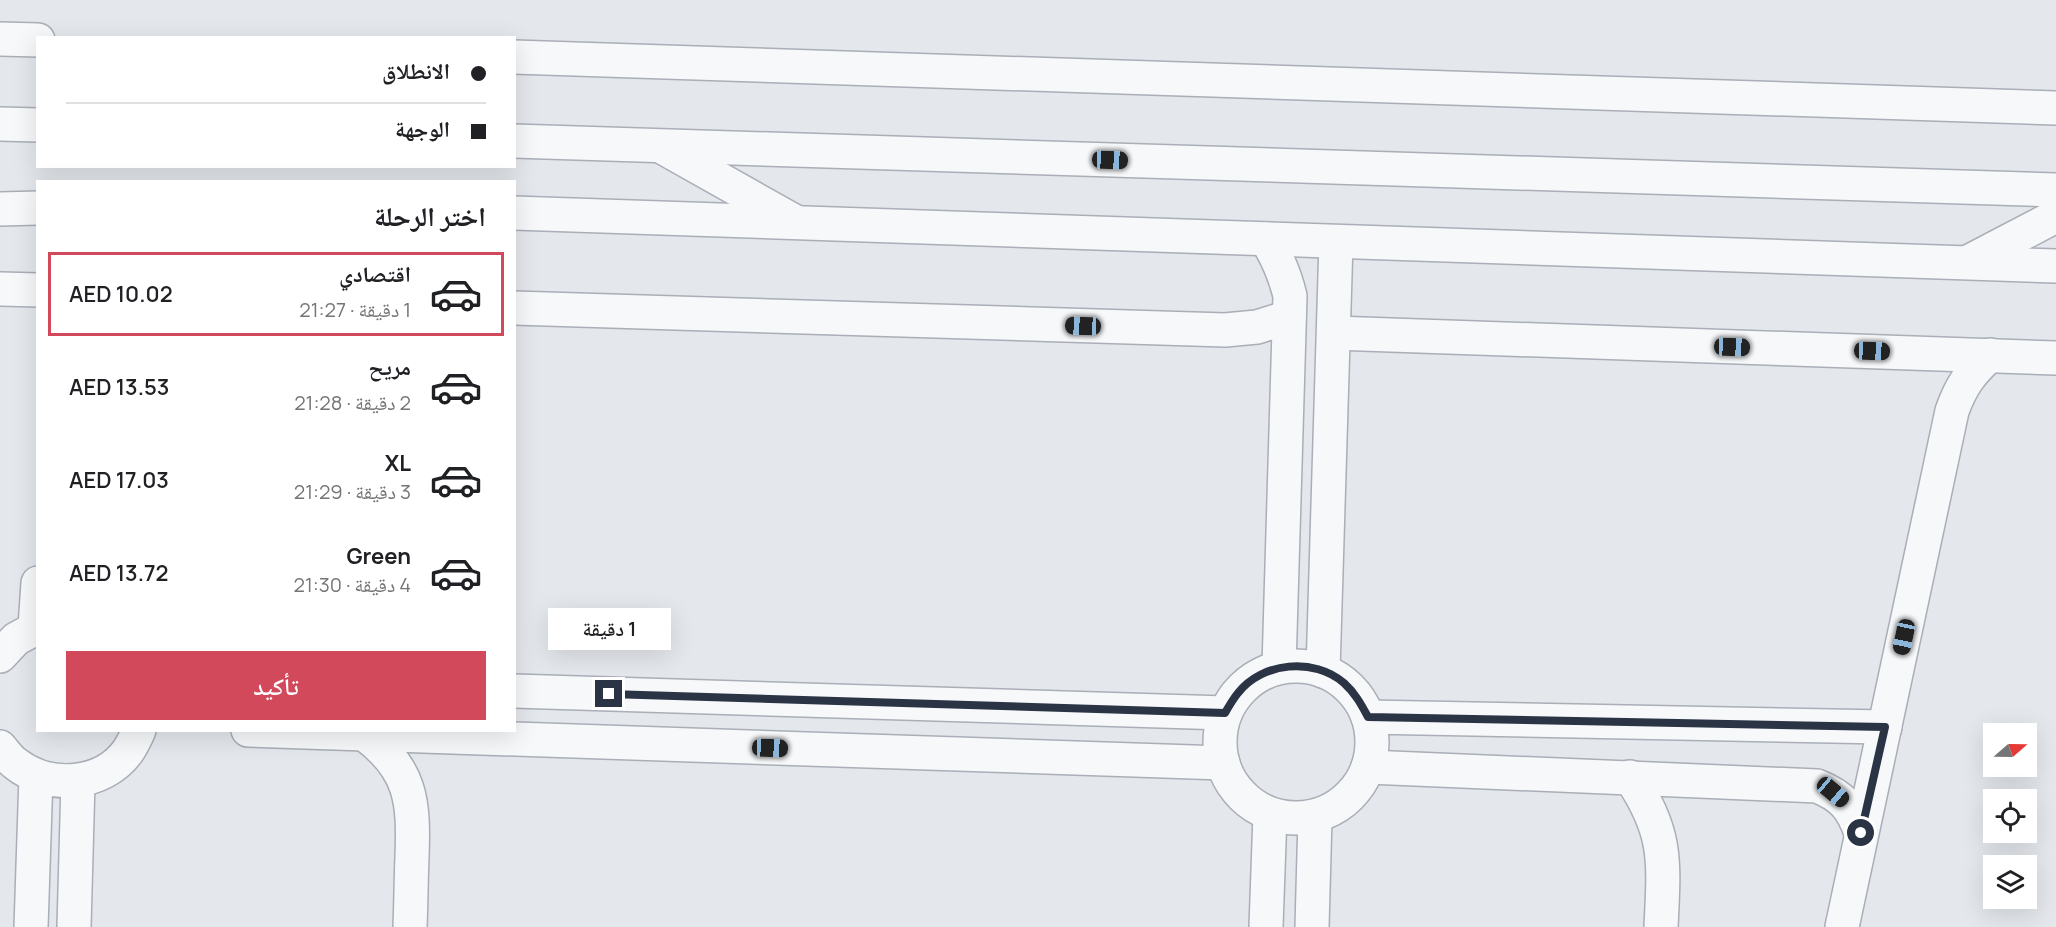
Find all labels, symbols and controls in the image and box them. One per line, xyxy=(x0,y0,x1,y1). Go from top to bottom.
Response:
text: الانطلاق xyxy=(382,56,450,86)
text: الوجهة xyxy=(395,114,450,144)
car xyxy=(1092,150,1128,170)
text: اختر الرحلة xyxy=(374,197,486,234)
text: اقتصادي xyxy=(339,259,411,289)
icon: car xyxy=(429,267,483,321)
text: AED 10.02 xyxy=(69,279,173,309)
text: 1 دقيقة · 21:27 xyxy=(299,296,411,323)
car xyxy=(1065,316,1101,336)
car xyxy=(1714,337,1750,357)
car xyxy=(1854,341,1890,361)
text: مريح xyxy=(368,352,411,382)
icon: car xyxy=(429,360,483,414)
text: AED 13.53 xyxy=(69,372,169,402)
text: 2 دقيقة · 21:28 xyxy=(294,389,411,416)
text: XL xyxy=(385,448,411,478)
icon: car xyxy=(429,453,483,507)
text: AED 17.03 xyxy=(69,465,169,495)
text: 3 دقيقة · 21:29 xyxy=(294,478,411,505)
text: Green xyxy=(346,541,411,571)
icon: car xyxy=(429,546,483,600)
text: AED 13.72 xyxy=(69,558,168,588)
text: 4 دقيقة · 21:30 xyxy=(294,571,411,598)
callout: 1 دقيقة xyxy=(548,607,670,649)
text: 1 دقيقة xyxy=(582,615,637,642)
car xyxy=(1891,618,1917,656)
button: تأكيد xyxy=(66,651,486,720)
route end xyxy=(595,680,622,707)
north arrow xyxy=(1983,723,2037,777)
map controls xyxy=(1983,723,2037,909)
car xyxy=(752,738,788,758)
car xyxy=(1813,774,1853,810)
button: locate xyxy=(1983,789,2037,843)
route start xyxy=(1847,819,1874,846)
button: layers xyxy=(1983,855,2037,909)

